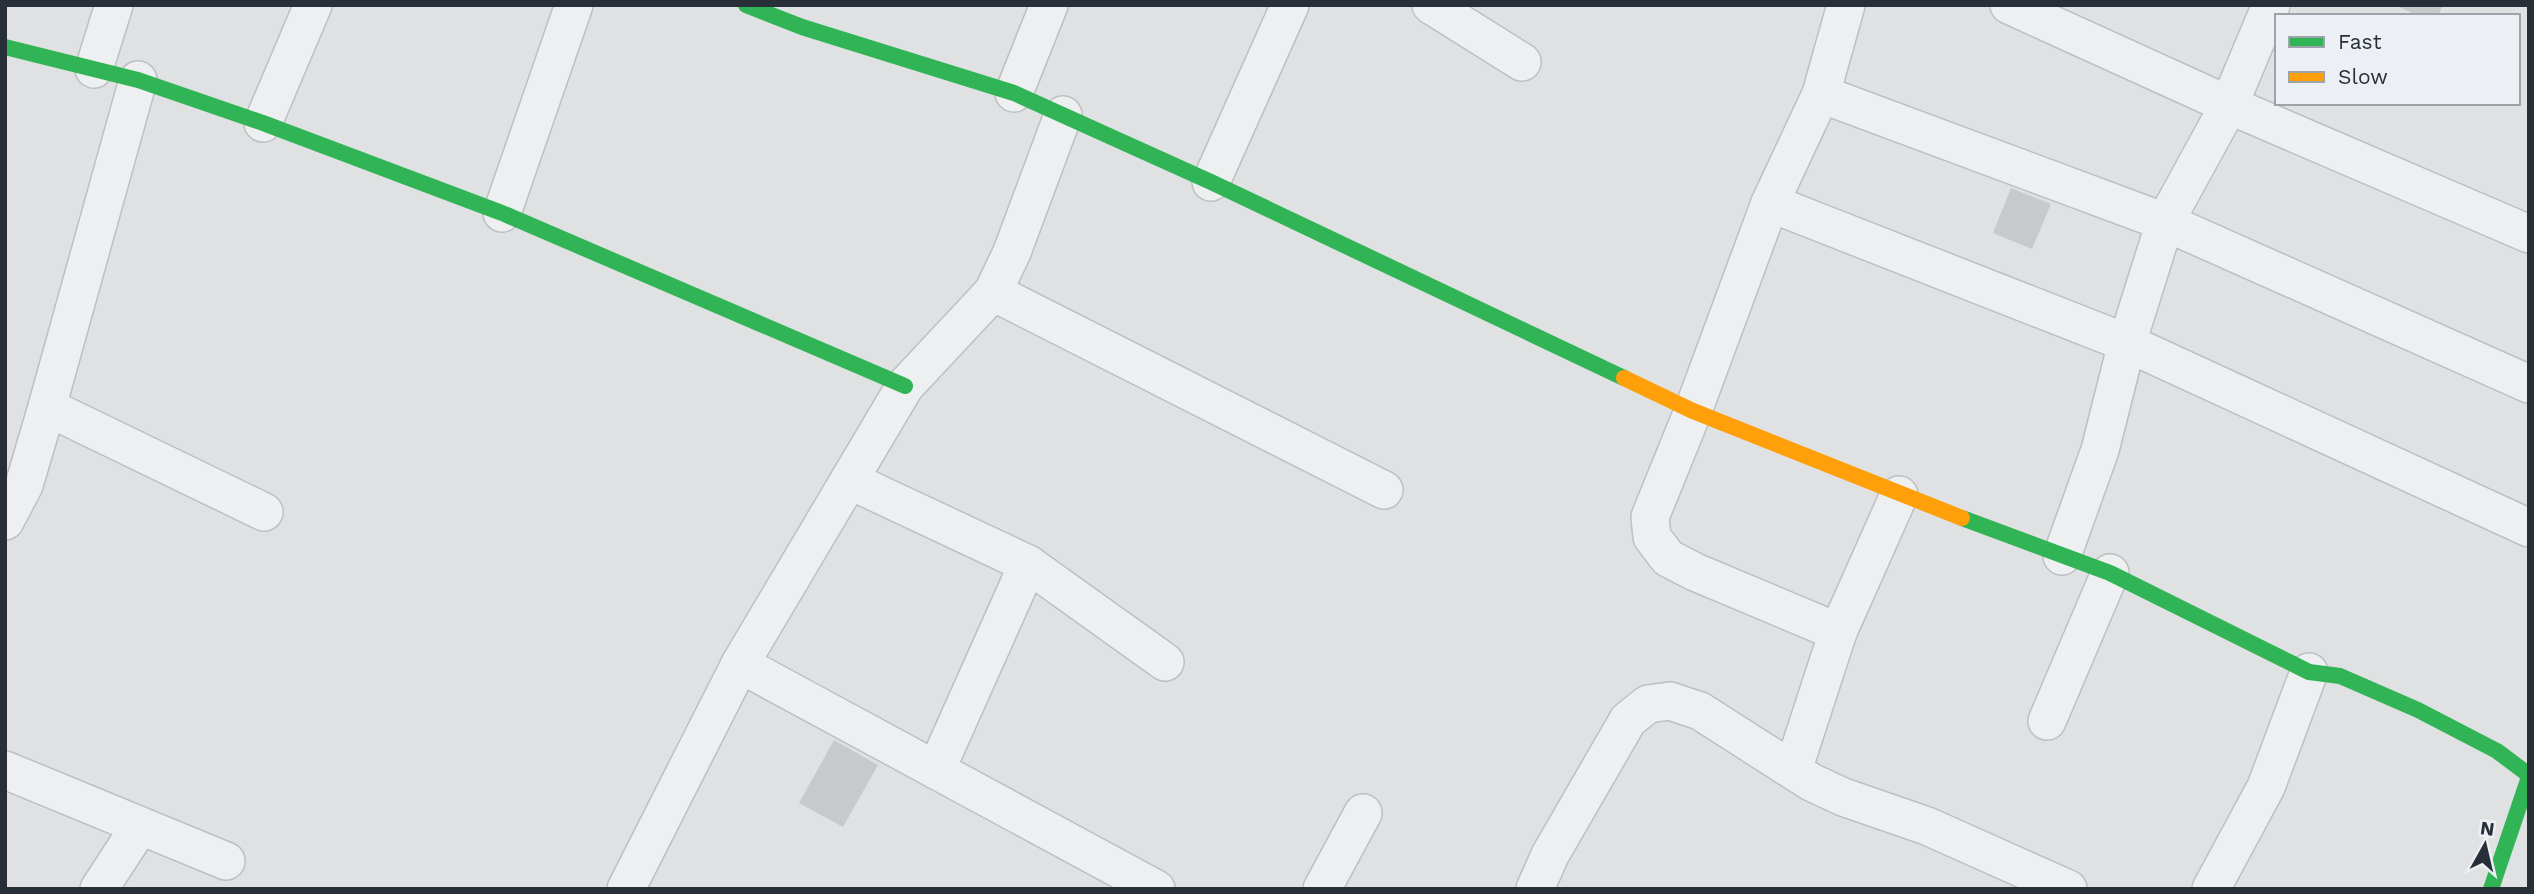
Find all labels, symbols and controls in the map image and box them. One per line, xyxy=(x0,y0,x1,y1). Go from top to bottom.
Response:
legend xyxy=(2275,14,2520,105)
text: Fast xyxy=(2338,29,2382,54)
text: Slow xyxy=(2338,64,2388,89)
north arrow xyxy=(2450,810,2520,880)
text: N xyxy=(2479,816,2496,841)

